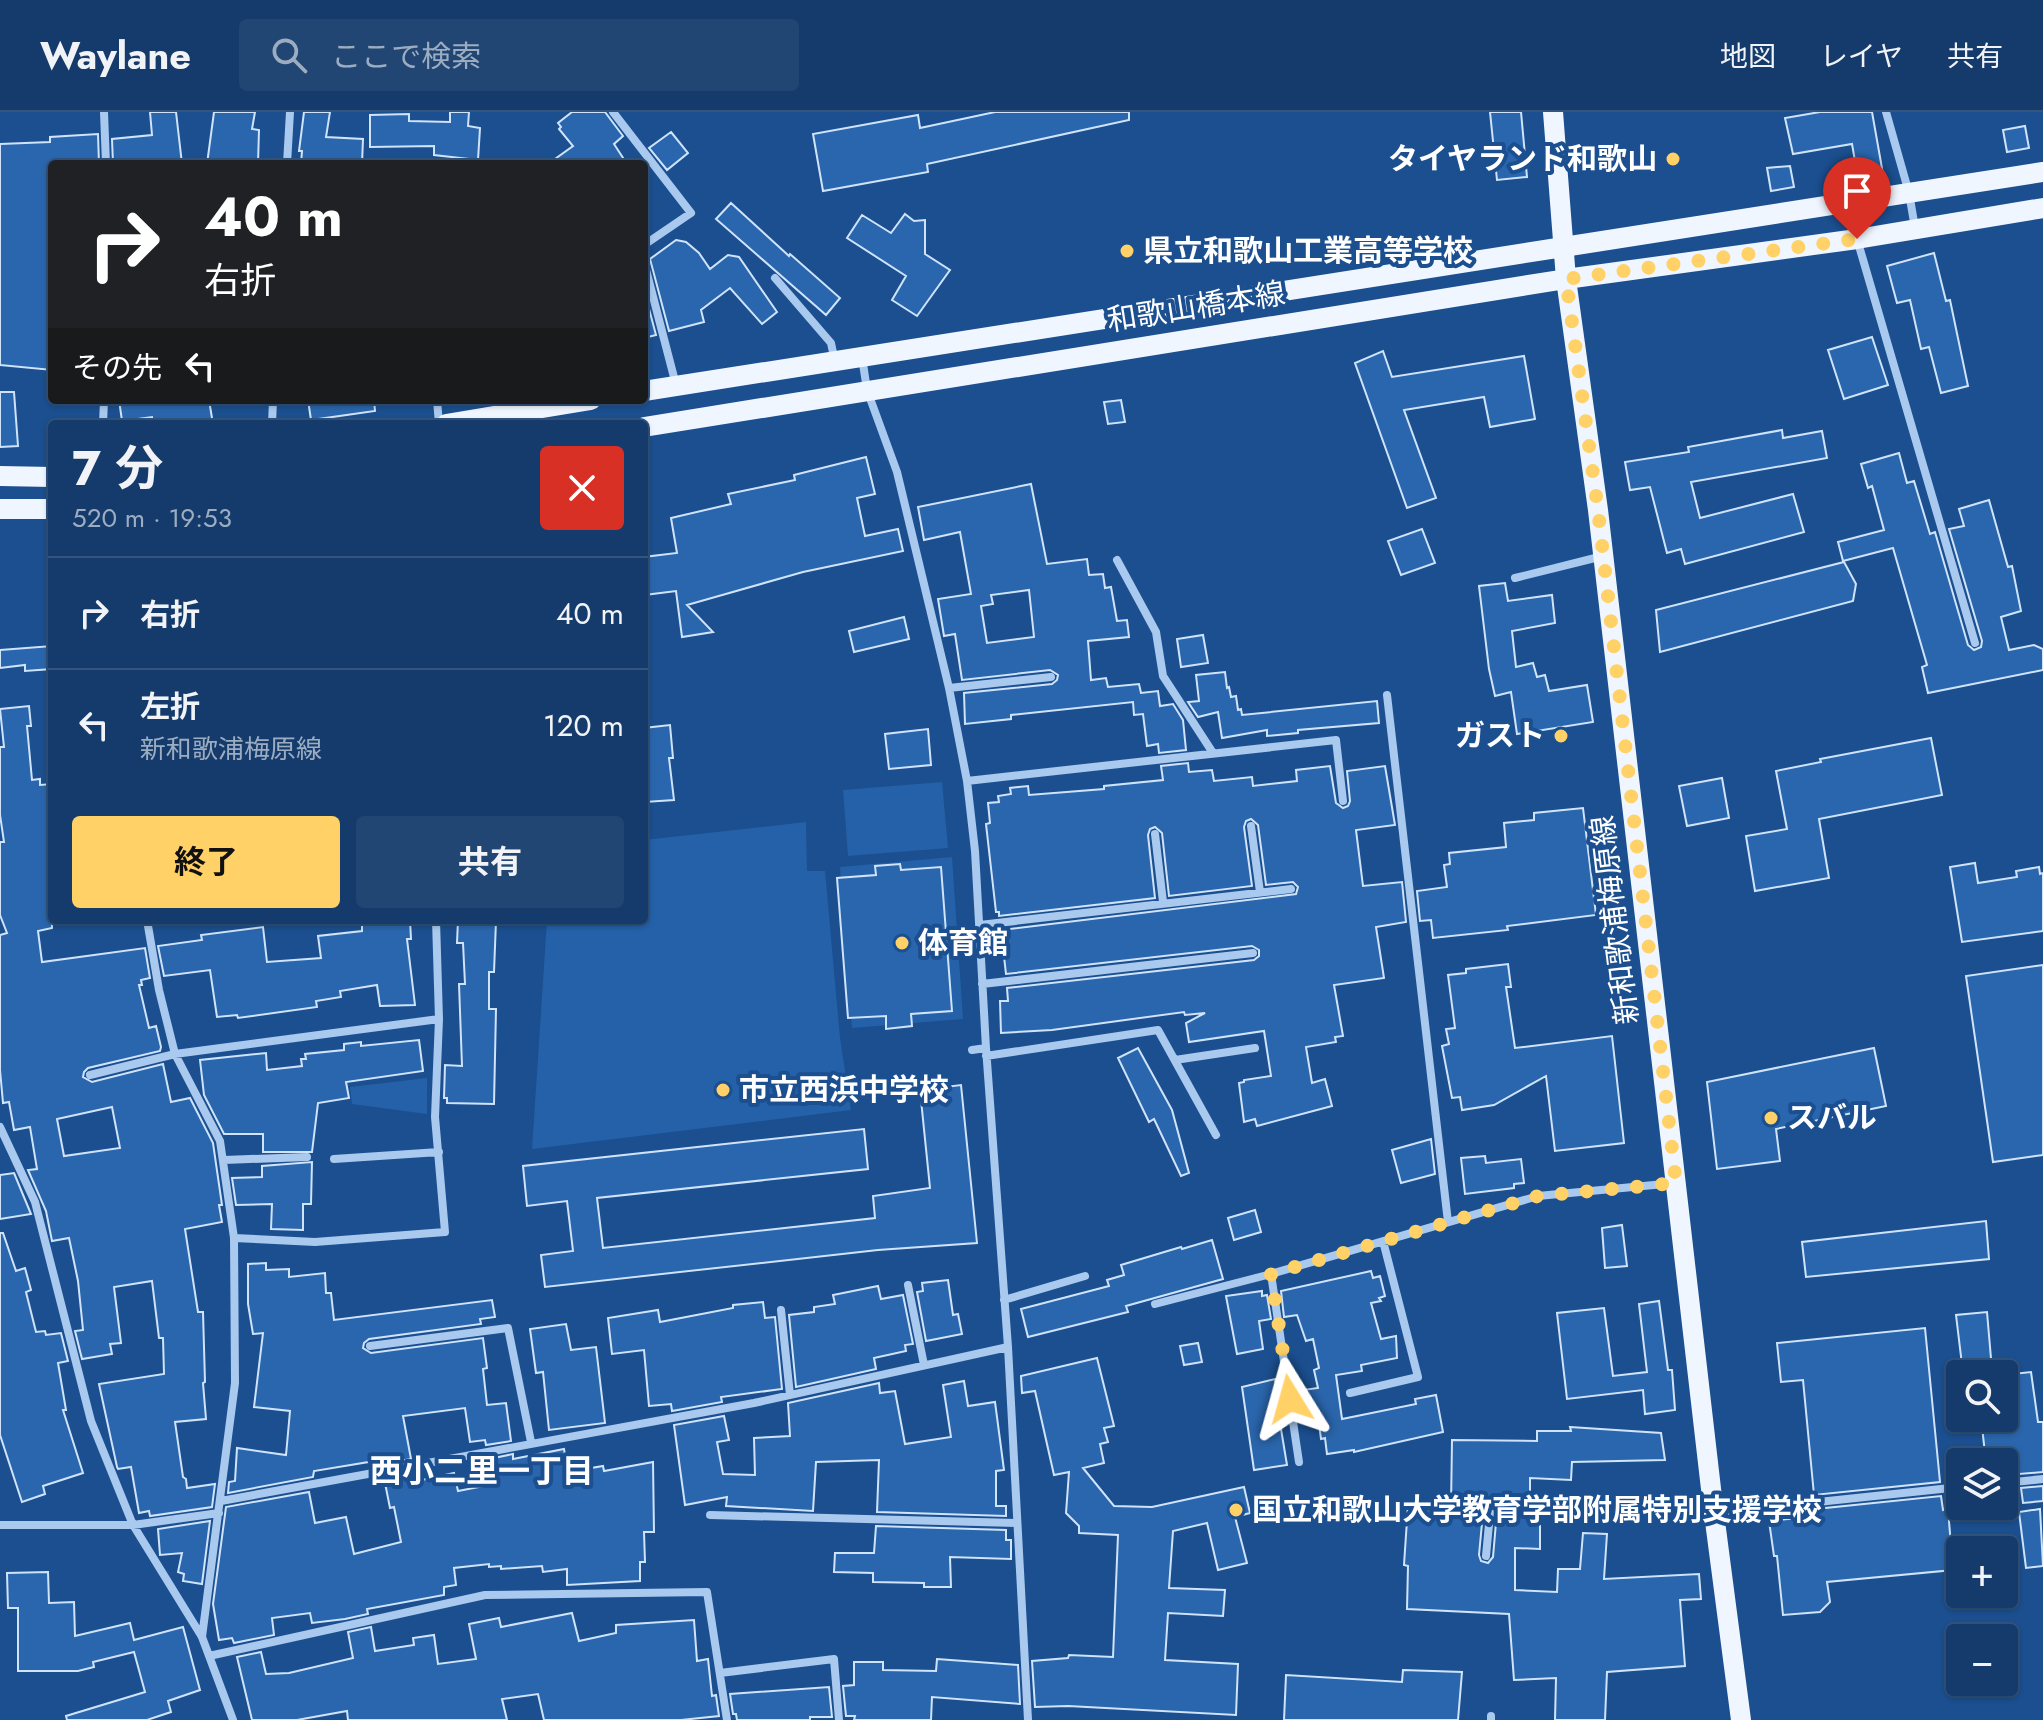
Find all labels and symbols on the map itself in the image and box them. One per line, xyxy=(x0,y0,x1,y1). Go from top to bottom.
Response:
place label: タイヤランド和歌山 xyxy=(1388,137,1657,180)
marker: タイヤランド和歌山 xyxy=(1664,150,1682,168)
pin xyxy=(1823,157,1891,239)
place label: 県立和歌山工業高等学校 xyxy=(1143,229,1473,272)
marker: 県立和歌山工業高等学校 xyxy=(1118,242,1136,260)
street label: 和歌山橋本線 xyxy=(1104,271,1288,342)
place label: ガスト xyxy=(1455,714,1545,757)
marker: ガスト xyxy=(1552,727,1570,745)
street label: 新和歌浦梅原線 xyxy=(1580,813,1649,1027)
place label: 体育館 xyxy=(918,921,1008,964)
marker: 体育館 xyxy=(893,934,911,952)
place label: 市立西浜中学校 xyxy=(739,1068,949,1111)
marker: 市立西浜中学校 xyxy=(714,1081,732,1099)
place label: スバル xyxy=(1787,1096,1877,1139)
marker: スバル xyxy=(1762,1109,1780,1127)
position arrow xyxy=(1248,1357,1332,1441)
district label: 西小二里一丁目 xyxy=(370,1448,594,1494)
place label: 国立和歌山大学教育学部附属特別支援学校 xyxy=(1252,1488,1822,1531)
marker: 国立和歌山大学教育学部附属特別支援学校 xyxy=(1227,1501,1245,1519)

